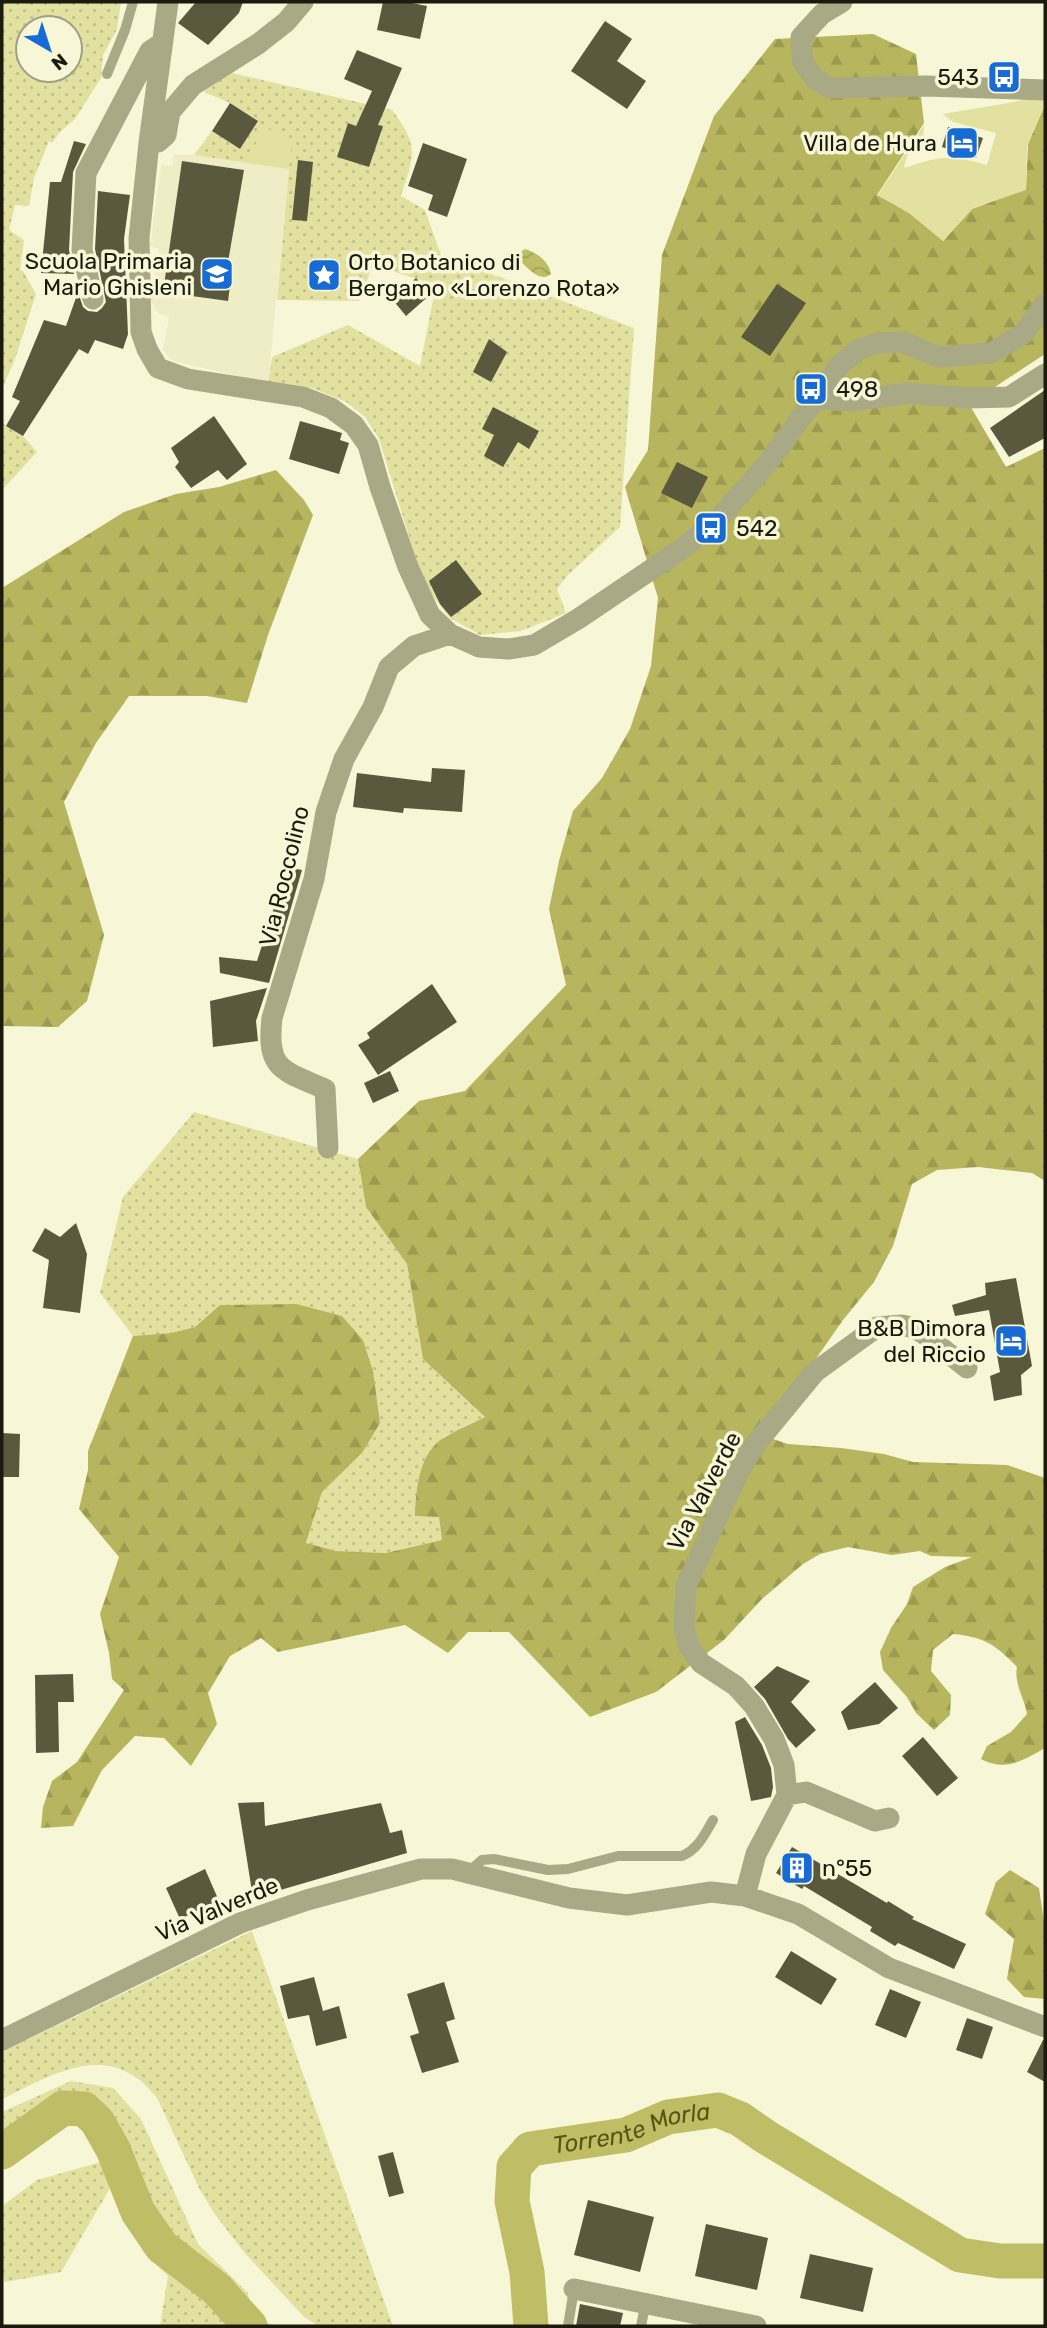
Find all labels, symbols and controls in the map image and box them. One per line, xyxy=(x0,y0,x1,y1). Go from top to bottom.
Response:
north arrow xyxy=(14,14,84,84)
text: N xyxy=(47,49,72,75)
bus stop icon: 543 xyxy=(985,58,1023,96)
place label: 543 xyxy=(937,63,979,91)
hotel icon: Villa de Hura xyxy=(943,124,981,162)
place label: Villa de Hura xyxy=(803,129,937,157)
place label: Scuola Primaria Mario Ghisleni xyxy=(25,247,192,301)
place label: Orto Botanico di Bergamo «Lorenzo Rota» xyxy=(348,248,620,302)
school or university icon: Scuola Primaria Mario Ghisleni xyxy=(198,255,236,293)
place icon: Orto Botanico di Bergamo «Lorenzo Rota» xyxy=(305,256,343,294)
bus stop icon: 498 xyxy=(792,370,830,408)
place label: 498 xyxy=(836,375,878,403)
bus stop icon: 542 xyxy=(692,509,730,547)
place label: 542 xyxy=(736,514,777,542)
street label: Via Roccolino xyxy=(253,803,315,949)
place label: B&B Dimora del Riccio xyxy=(857,1314,986,1368)
hotel icon: B&B Dimora del Riccio xyxy=(992,1322,1030,1360)
street label: Via Valverde xyxy=(661,1427,747,1555)
building icon: n°55 xyxy=(778,1849,816,1887)
place label: n°55 xyxy=(822,1854,872,1882)
street label: Via Valverde xyxy=(151,1871,283,1947)
water label: Torrente Morla xyxy=(551,2097,712,2160)

